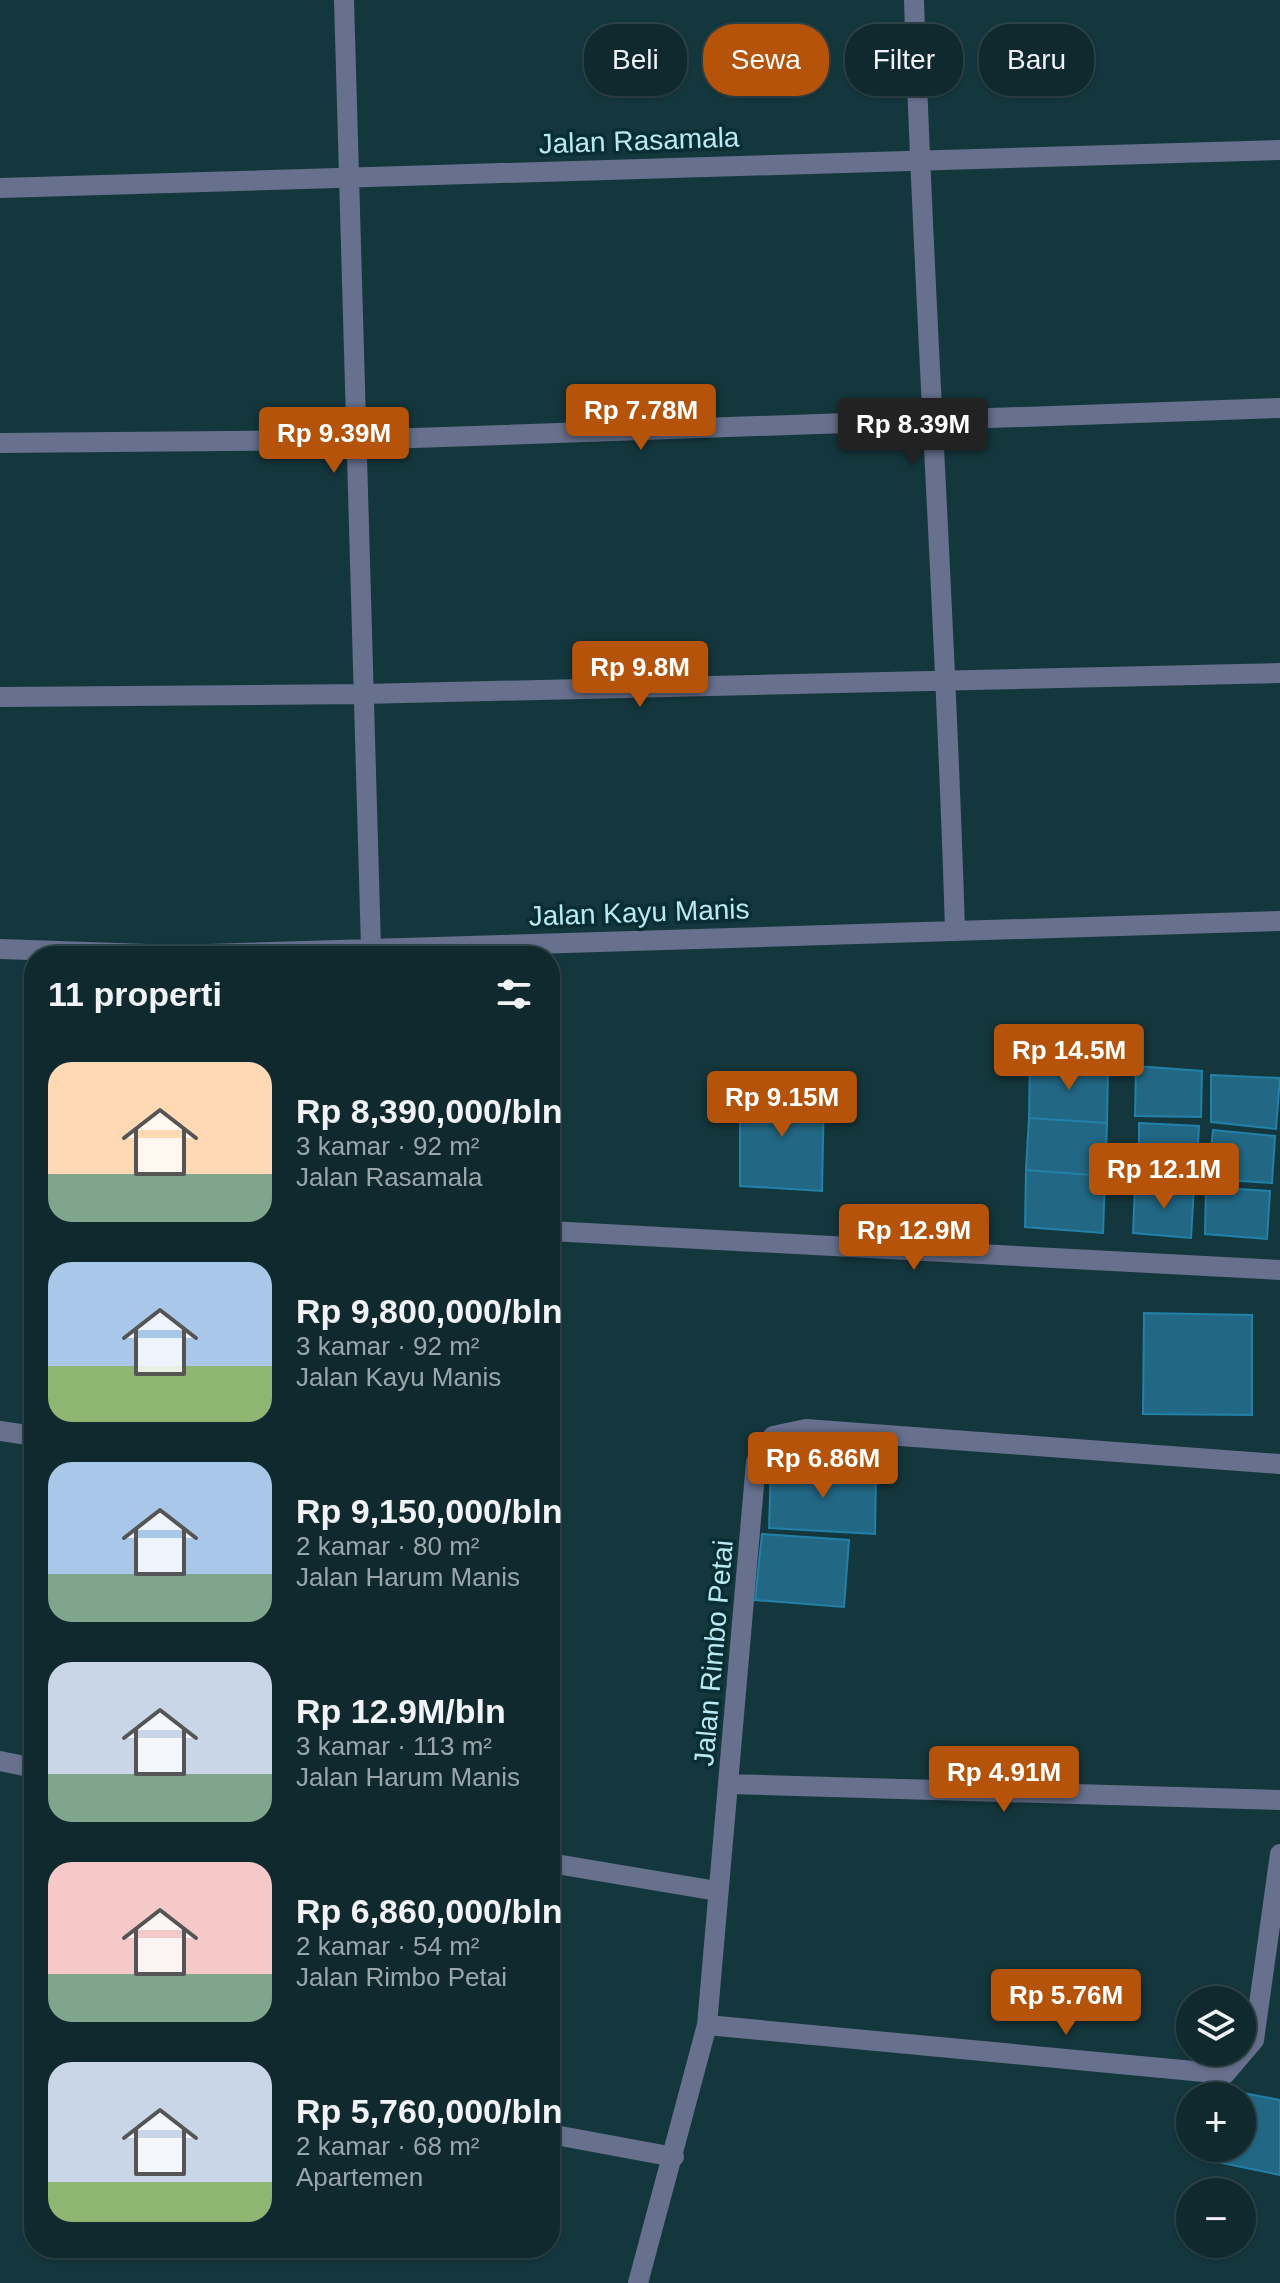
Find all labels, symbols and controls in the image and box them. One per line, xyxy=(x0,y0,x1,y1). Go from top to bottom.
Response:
chip: Beli xyxy=(584,24,687,96)
chip: Sewa xyxy=(703,24,829,96)
chip: Filter xyxy=(845,24,963,96)
chip: Baru xyxy=(979,24,1094,96)
street label: Jalan Rasamala xyxy=(538,121,740,159)
pin: Rp 7.78M xyxy=(558,384,724,452)
text: Rp 7.78M xyxy=(584,395,698,425)
pin: Rp 8.39M xyxy=(830,398,996,466)
pin: Rp 9.39M xyxy=(251,407,417,475)
text: Rp 8.39M xyxy=(856,409,970,439)
text: Rp 9.39M xyxy=(277,418,391,448)
pin: Rp 9.8M xyxy=(566,641,714,709)
text: Rp 9.8M xyxy=(590,652,690,682)
street label: Jalan Kayu Manis xyxy=(528,893,750,932)
icon: filters xyxy=(492,972,536,1016)
text: 11 properti xyxy=(48,975,222,1013)
pin: Rp 14.5M xyxy=(986,1024,1152,1092)
text: Rp 14.5M xyxy=(1012,1035,1126,1065)
pin: Rp 9.15M xyxy=(699,1071,865,1139)
text: Rp 9.15M xyxy=(725,1082,839,1112)
text: Rp 8,390,000/bln xyxy=(296,1092,562,1130)
icon: home xyxy=(112,1094,208,1190)
text: 3 kamar · 92 m² xyxy=(296,1131,480,1161)
pin: Rp 12.1M xyxy=(1081,1143,1247,1211)
text: Rp 12.1M xyxy=(1107,1154,1221,1184)
text: Jalan Rasamala xyxy=(296,1162,482,1192)
pin: Rp 12.9M xyxy=(831,1204,997,1272)
text: Rp 12.9M xyxy=(857,1215,971,1245)
text: Rp 9,800,000/bln xyxy=(296,1292,562,1330)
icon: home xyxy=(112,1294,208,1390)
text: 3 kamar · 92 m² xyxy=(296,1331,480,1361)
text: Jalan Kayu Manis xyxy=(296,1362,501,1392)
pin: Rp 6.86M xyxy=(740,1432,906,1500)
text: Rp 6.86M xyxy=(766,1443,880,1473)
text: Rp 9,150,000/bln xyxy=(296,1492,562,1530)
icon: home xyxy=(112,1494,208,1590)
text: 2 kamar · 80 m² xyxy=(296,1531,480,1561)
street label: Jalan Rimbo Petai xyxy=(688,1539,739,1768)
text: Jalan Harum Manis xyxy=(296,1562,520,1592)
text: Rp 12.9M/bln xyxy=(296,1692,506,1730)
icon: home xyxy=(112,1694,208,1790)
text: 3 kamar · 113 m² xyxy=(296,1731,492,1761)
pin: Rp 4.91M xyxy=(921,1746,1087,1814)
text: Rp 4.91M xyxy=(947,1757,1061,1787)
text: Jalan Harum Manis xyxy=(296,1762,520,1792)
text: Rp 6,860,000/bln xyxy=(296,1892,562,1930)
icon: home xyxy=(112,1894,208,1990)
text: 2 kamar · 54 m² xyxy=(296,1931,480,1961)
text: Jalan Rimbo Petai xyxy=(296,1962,507,1992)
pin: Rp 5.76M xyxy=(983,1969,1149,2037)
text: Rp 5.76M xyxy=(1009,1980,1123,2010)
map controls xyxy=(1176,1986,1256,2258)
button: layers xyxy=(1176,1986,1256,2066)
button: + xyxy=(1176,2082,1256,2162)
text: Rp 5,760,000/bln xyxy=(296,2092,562,2130)
icon: home xyxy=(112,2094,208,2190)
text: 2 kamar · 68 m² xyxy=(296,2131,480,2161)
text: Apartemen xyxy=(296,2162,423,2192)
button: − xyxy=(1176,2178,1256,2258)

